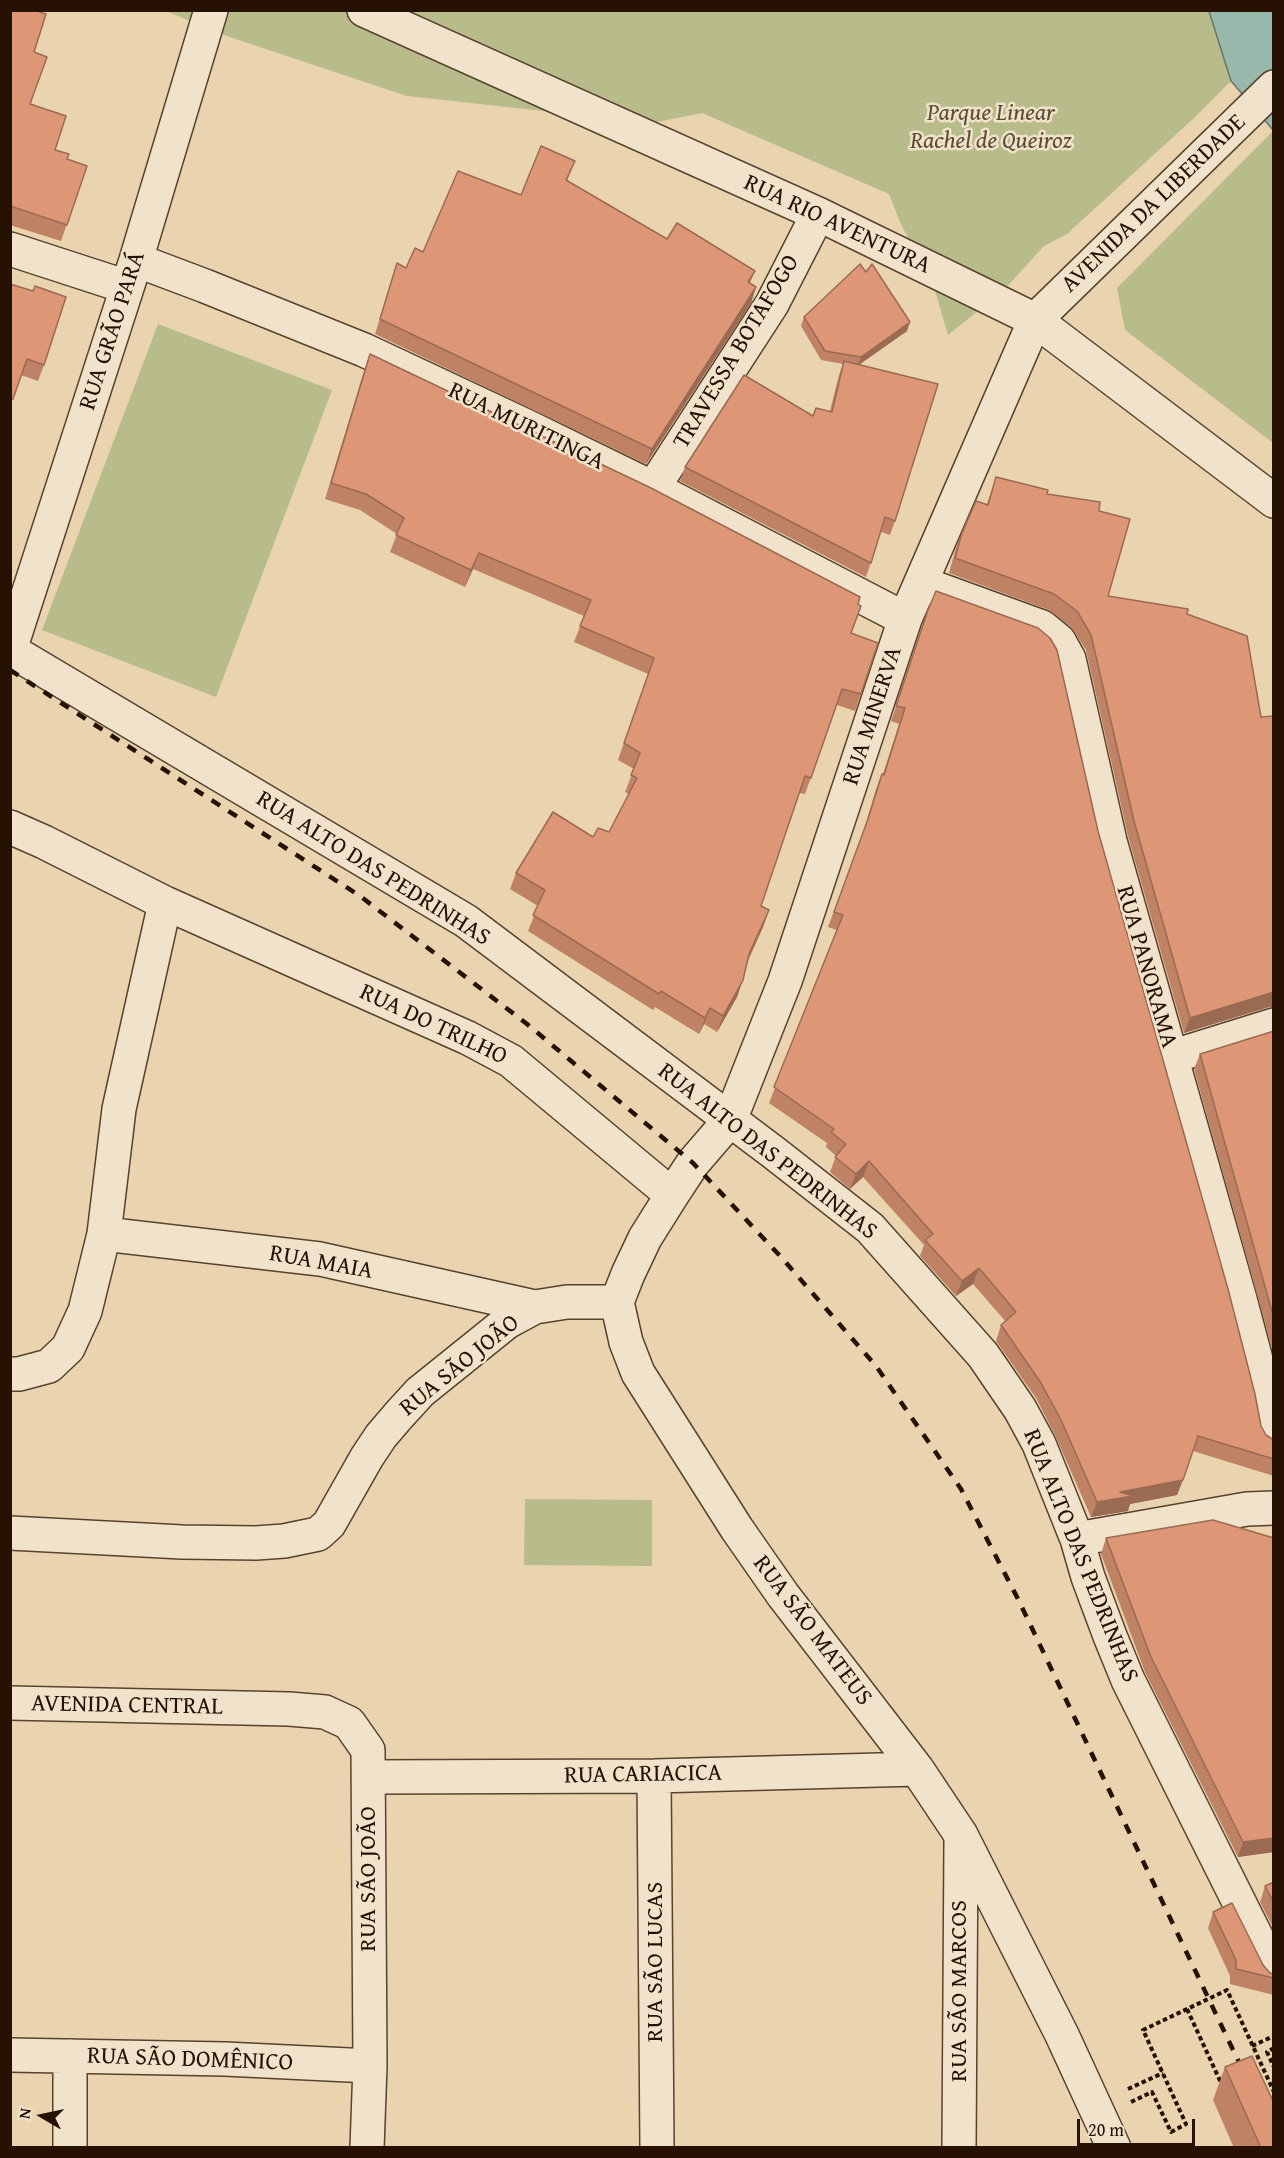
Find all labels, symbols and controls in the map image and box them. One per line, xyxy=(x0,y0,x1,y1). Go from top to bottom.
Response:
park label: Parque Linear Rachel de Queiroz xyxy=(910,100,1072,156)
street label: AVENIDA DA LIBERDADE xyxy=(1056,109,1252,299)
street label: RUA RIO AVENTURA xyxy=(739,169,935,281)
street label: RUA GRÃO PARÁ xyxy=(74,248,152,414)
street label: TRAVESSA BOTAFOGO xyxy=(668,250,806,454)
street label: RUA MURITINGA xyxy=(443,377,609,477)
street label: RUA MINERVA xyxy=(837,643,909,789)
street label: RUA ALTO DAS PEDRINHAS xyxy=(251,785,495,953)
street label: RUA PANORAMA xyxy=(1109,883,1183,1051)
street label: RUA DO TRILHO xyxy=(355,978,511,1072)
street label: RUA ALTO DAS PEDRINHAS xyxy=(652,1057,882,1247)
street label: RUA MAIA xyxy=(267,1240,375,1286)
street label: RUA SÃO JOÃO xyxy=(394,1309,526,1423)
street label: RUA ALTO DAS PEDRINHAS xyxy=(1016,1425,1144,1687)
street label: RUA SÃO MATEUS xyxy=(746,1550,878,1712)
street label: AVENIDA CENTRAL xyxy=(31,1690,223,1722)
street label: RUA CARIACICA xyxy=(564,1759,722,1791)
street label: RUA SÃO JOÃO xyxy=(355,1806,383,1952)
street label: RUA SÃO LUCAS xyxy=(642,1882,670,2042)
street label: RUA SÃO MARCOS xyxy=(946,1900,974,2082)
street label: RUA SÃO DOMÊNICO xyxy=(87,2042,293,2078)
north arrow xyxy=(12,2086,72,2146)
text: N xyxy=(12,2106,37,2120)
scale bar xyxy=(1080,2107,1198,2145)
text: 20 m xyxy=(1088,2116,1124,2143)

